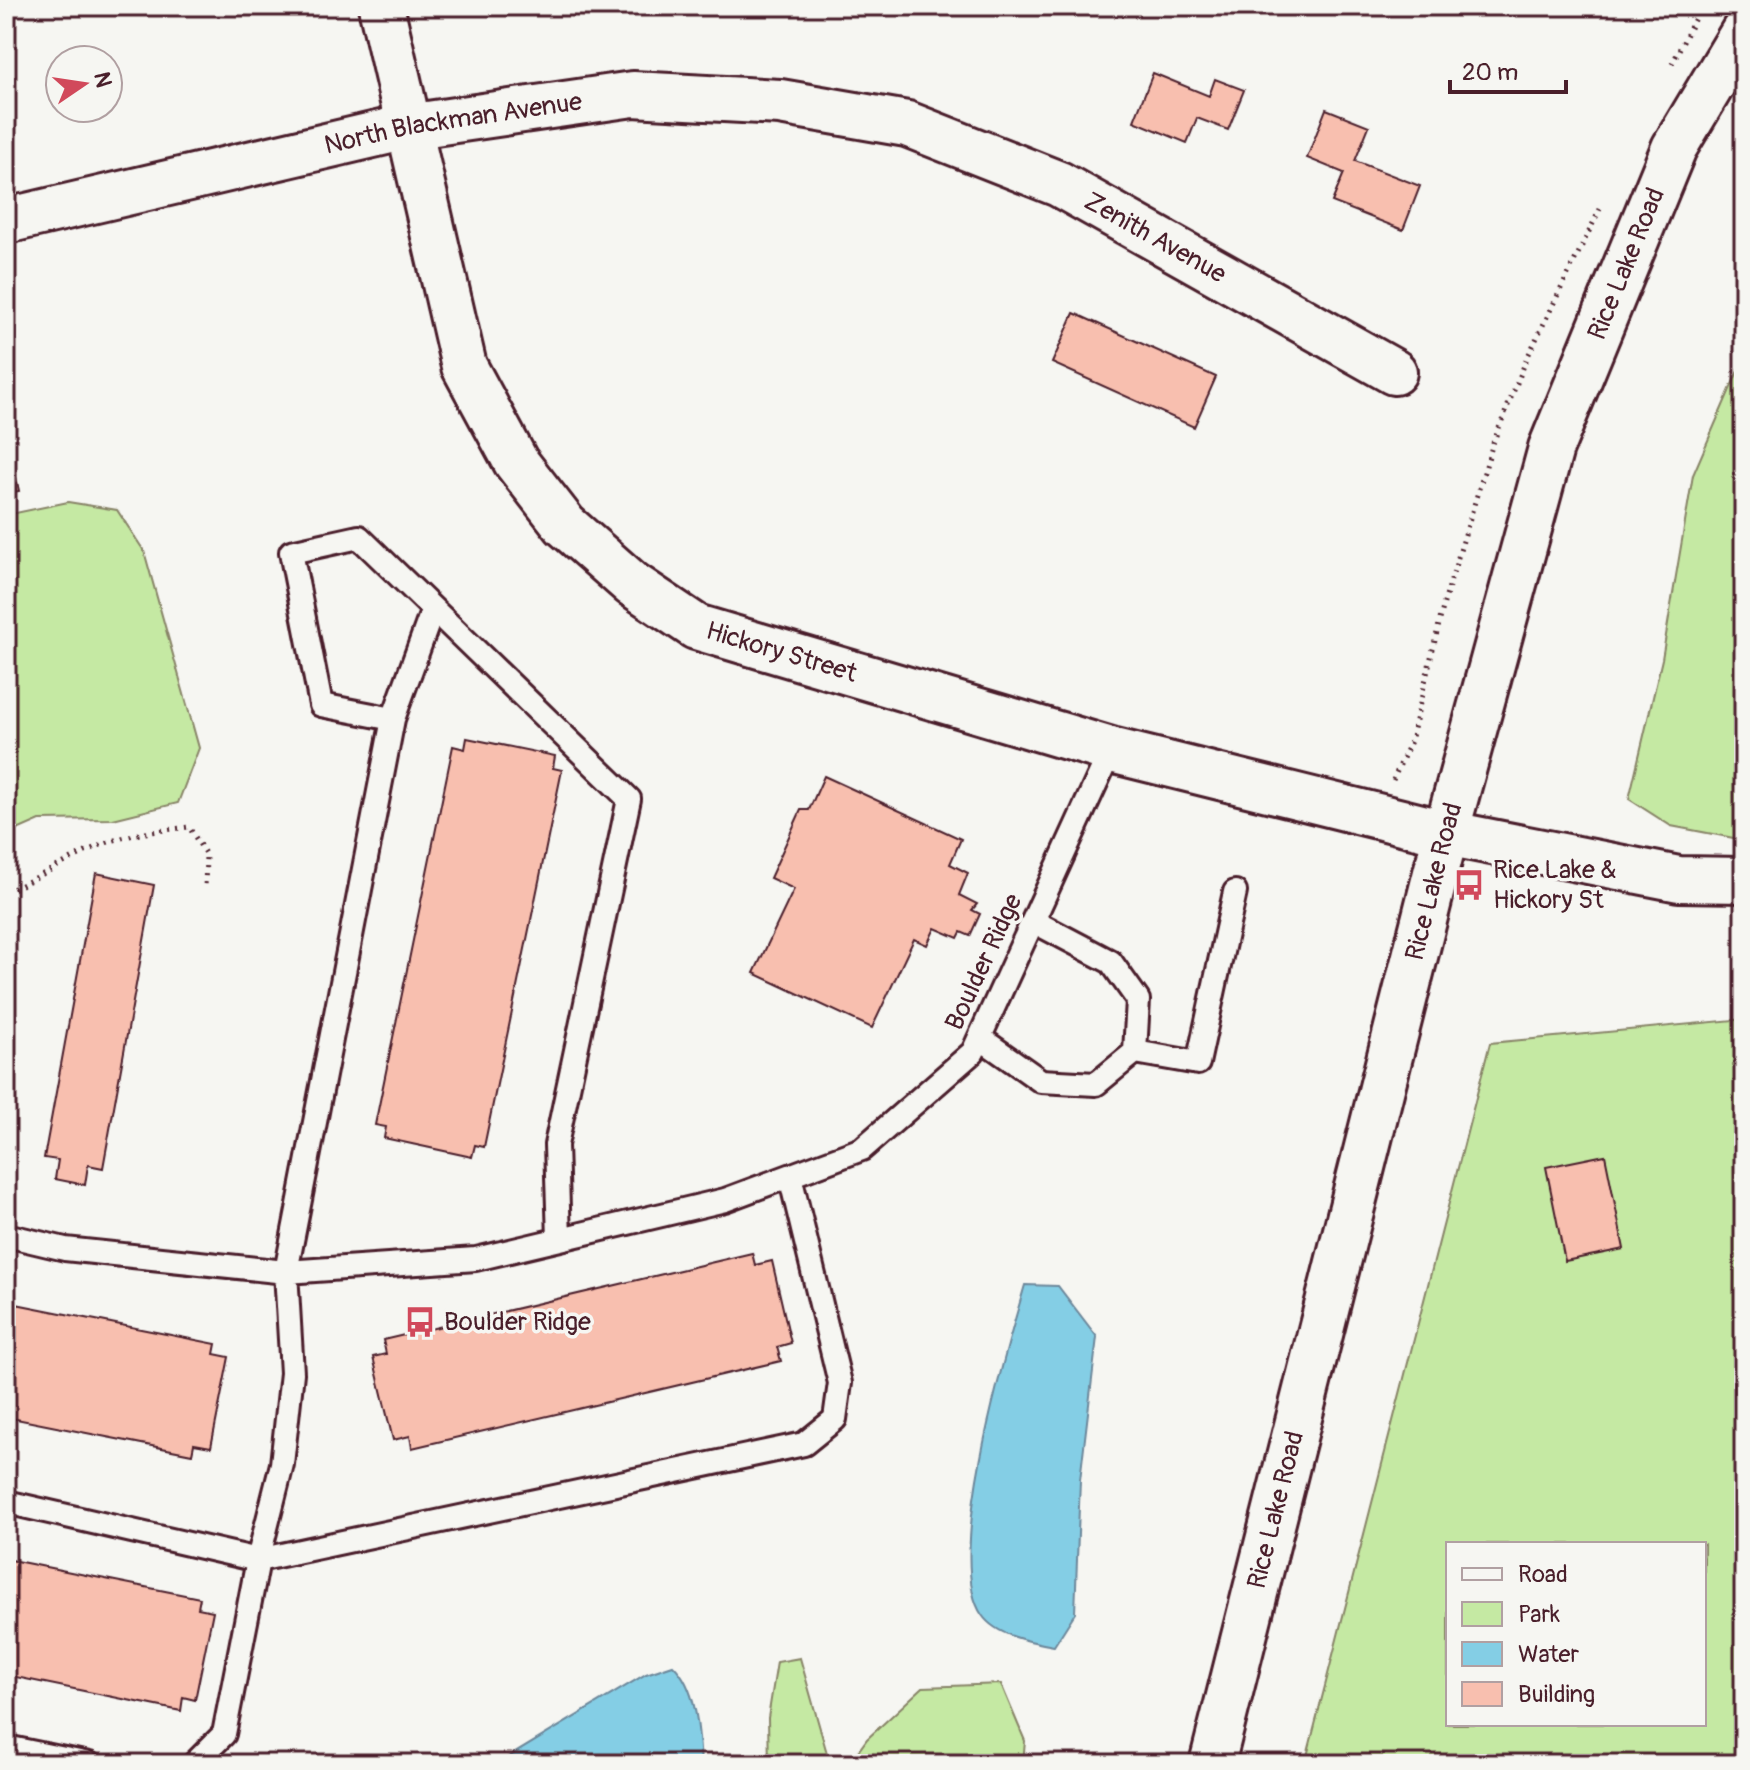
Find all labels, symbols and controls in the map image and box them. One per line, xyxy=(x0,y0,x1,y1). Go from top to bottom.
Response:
north arrow xyxy=(44,44,124,124)
scale bar xyxy=(1450,44,1566,94)
text: 20 m xyxy=(1462,58,1518,87)
text: N xyxy=(87,69,118,90)
street label: North Blackman Avenue xyxy=(321,86,584,162)
street label: Rice Lake Road xyxy=(1581,183,1672,345)
street label: Zenith Avenue xyxy=(1079,185,1232,291)
street label: Hickory Street xyxy=(702,615,861,690)
street label: Rice Lake Road xyxy=(1399,799,1470,964)
place label: Rice Lake & Hickory St xyxy=(1493,854,1617,916)
bus stop icon: Rice Lake & Hickory St xyxy=(1452,868,1486,902)
street label: Boulder Ridge xyxy=(938,889,1030,1035)
bus stop icon: Boulder Ridge xyxy=(403,1305,437,1339)
place label: Boulder Ridge xyxy=(444,1306,591,1338)
street label: Rice Lake Road xyxy=(1241,1428,1311,1592)
legend xyxy=(1446,1542,1706,1726)
text: Road xyxy=(1518,1560,1568,1589)
text: Park xyxy=(1518,1600,1560,1629)
text: Water xyxy=(1518,1640,1579,1669)
text: Building xyxy=(1518,1680,1595,1709)

